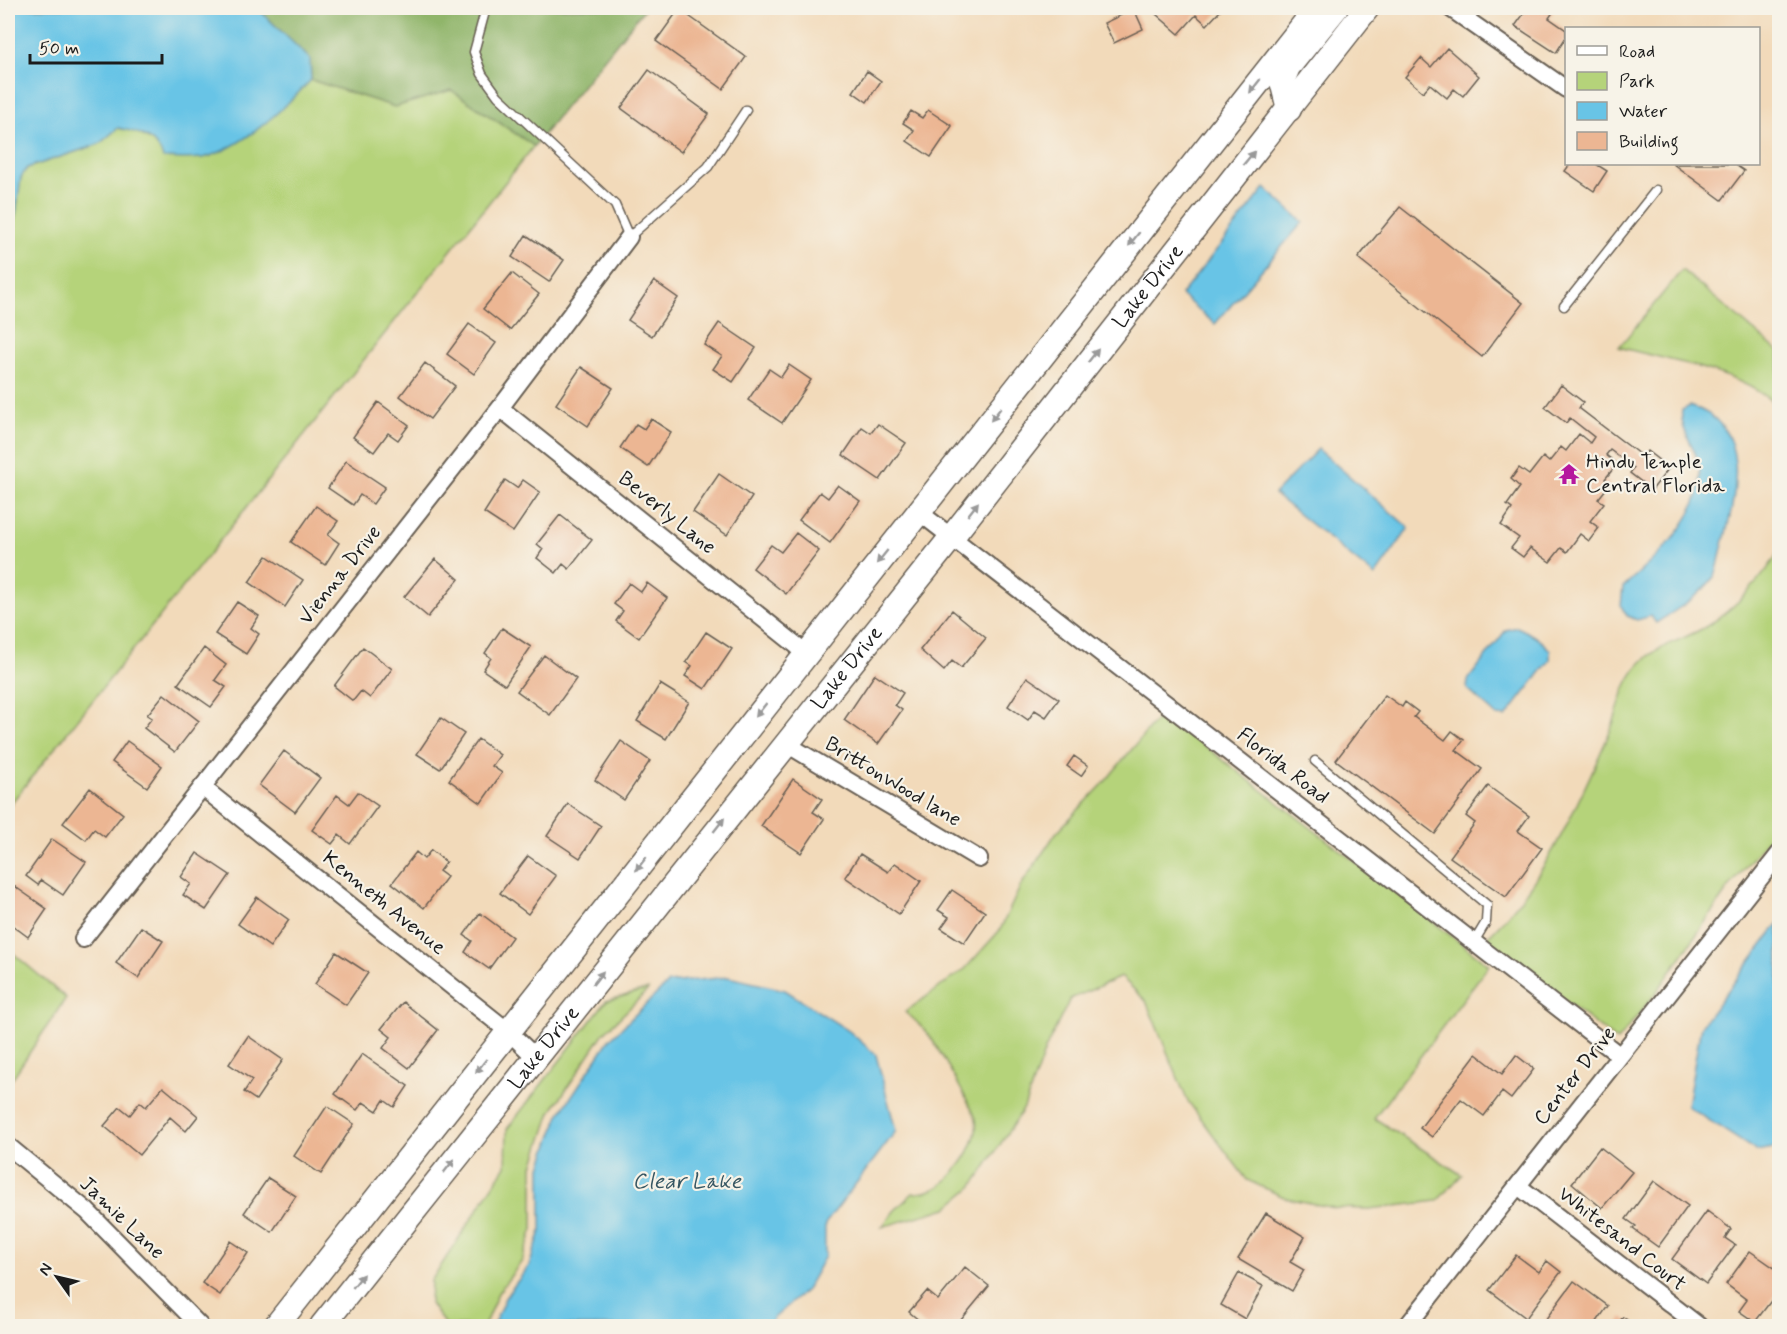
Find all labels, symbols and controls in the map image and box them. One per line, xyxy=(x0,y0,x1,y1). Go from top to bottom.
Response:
scale bar xyxy=(30,27,162,65)
legend xyxy=(1565,27,1760,165)
text: 50 m xyxy=(39,37,79,61)
text: Road xyxy=(1619,40,1655,64)
text: Park xyxy=(1619,70,1655,94)
one-way arrow xyxy=(1248,78,1261,94)
text: Water xyxy=(1619,100,1668,124)
text: Building xyxy=(1619,130,1679,156)
one-way arrow xyxy=(1242,150,1255,166)
one-way arrow xyxy=(1127,231,1140,247)
street label: Lake Drive xyxy=(1107,239,1190,334)
one-way arrow xyxy=(1086,348,1098,363)
one-way arrow xyxy=(990,406,1003,422)
place label: Hindu Temple Central Florida xyxy=(1586,448,1725,500)
temple icon: Hindu Temple Central Florida xyxy=(1557,462,1581,486)
street label: Beverly Lane xyxy=(612,465,722,561)
one-way arrow xyxy=(966,502,978,517)
street label: Vienna Drive xyxy=(292,519,388,631)
one-way arrow xyxy=(877,550,889,565)
street label: Lake Drive xyxy=(805,620,889,716)
one-way arrow xyxy=(756,703,768,718)
street label: Florida Road xyxy=(1231,721,1335,811)
street label: BrittonWood lane xyxy=(819,730,967,834)
one-way arrow xyxy=(713,818,725,833)
street label: Kenneth Avenue xyxy=(316,844,452,962)
one-way arrow xyxy=(635,856,647,871)
one-way arrow xyxy=(591,971,604,986)
street label: Lake Drive xyxy=(502,1000,586,1095)
street label: Center Drive xyxy=(1528,1021,1622,1131)
one-way arrow xyxy=(476,1059,488,1074)
one-way arrow xyxy=(443,1158,455,1173)
water label: Clear Lake xyxy=(633,1168,743,1196)
street label: Jamie Lane xyxy=(73,1170,171,1266)
street label: Whitesand Court xyxy=(1552,1180,1692,1298)
north arrow xyxy=(27,1247,87,1307)
text: N xyxy=(34,1259,57,1280)
one-way arrow xyxy=(352,1273,364,1288)

